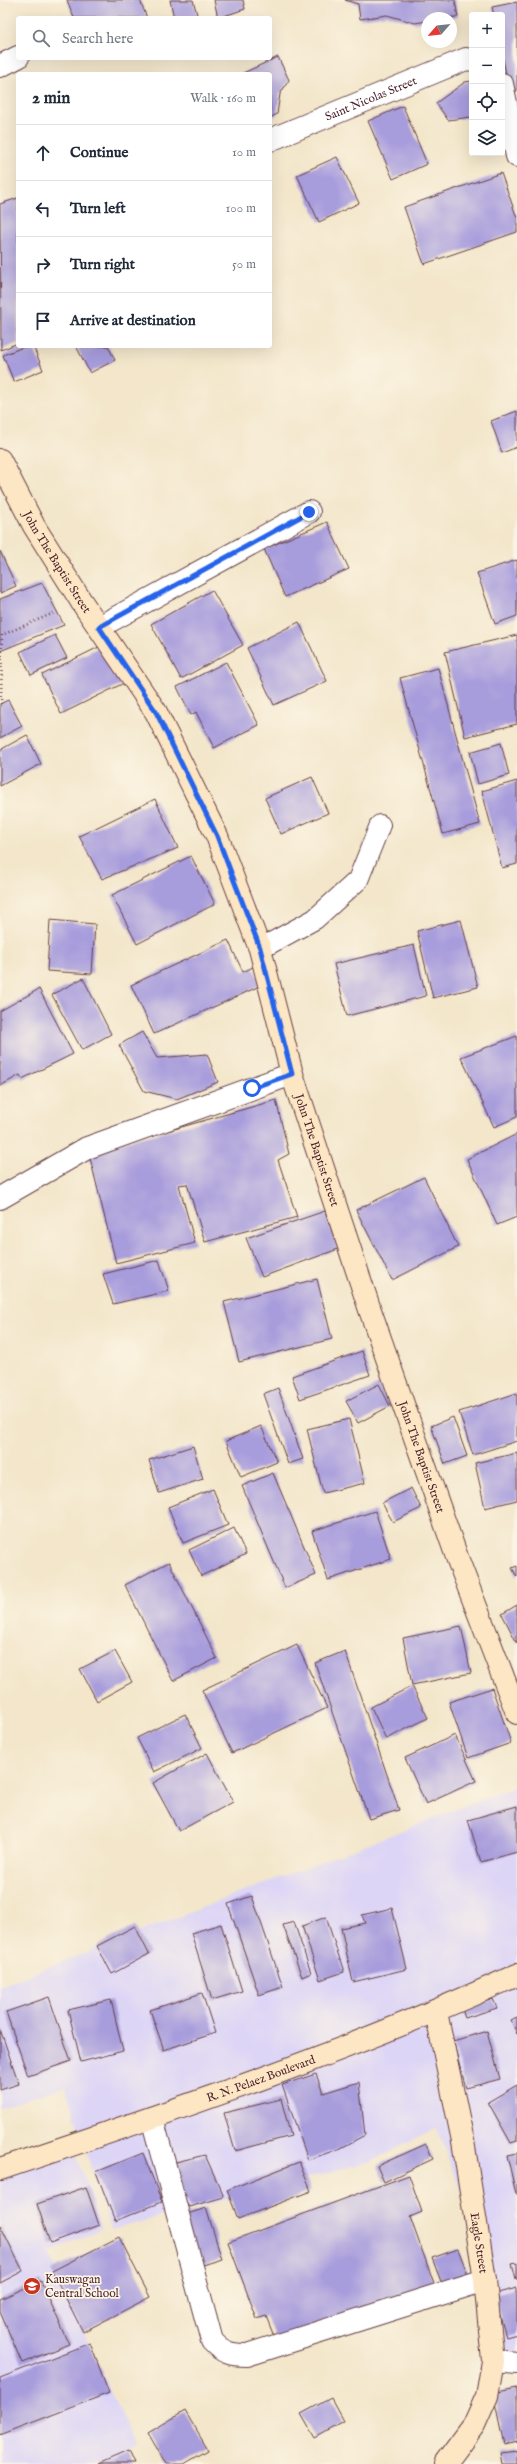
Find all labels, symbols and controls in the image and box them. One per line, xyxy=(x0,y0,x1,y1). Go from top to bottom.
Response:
north arrow xyxy=(421,12,457,48)
map controls xyxy=(469,12,505,156)
button: + xyxy=(469,12,505,48)
search box xyxy=(16,16,272,60)
icon: search xyxy=(30,27,52,49)
text: Search here xyxy=(62,29,133,48)
button: − xyxy=(469,48,505,84)
street label: Saint Nicolas Street xyxy=(323,73,419,124)
button: locate xyxy=(469,84,505,120)
text: 2 min xyxy=(32,88,70,109)
text: Walk · 160 m xyxy=(190,90,256,107)
button: layers xyxy=(469,120,505,156)
icon: ahead xyxy=(32,142,54,164)
text: Continue xyxy=(70,143,128,162)
text: 10 m xyxy=(232,144,256,161)
icon: left xyxy=(32,198,54,220)
text: Turn left xyxy=(70,199,126,218)
text: 100 m xyxy=(226,200,256,217)
icon: right xyxy=(32,254,54,276)
text: Turn right xyxy=(70,255,135,274)
text: 50 m xyxy=(232,256,256,273)
icon: arrive xyxy=(32,310,54,332)
text: Arrive at destination xyxy=(70,311,196,330)
route end xyxy=(300,503,318,521)
street label: John The Baptist Street xyxy=(18,507,94,616)
route start xyxy=(243,1079,261,1097)
street label: John The Baptist Street xyxy=(290,1090,342,1208)
street label: John The Baptist Street xyxy=(393,1397,448,1515)
street label: R. N. Pelaez Boulevard xyxy=(204,2052,318,2106)
street label: Eagle Street xyxy=(466,2212,491,2274)
place label: Kauswagan Central School xyxy=(45,2272,120,2301)
school or university icon: Kauswagan Central School xyxy=(22,2276,42,2296)

